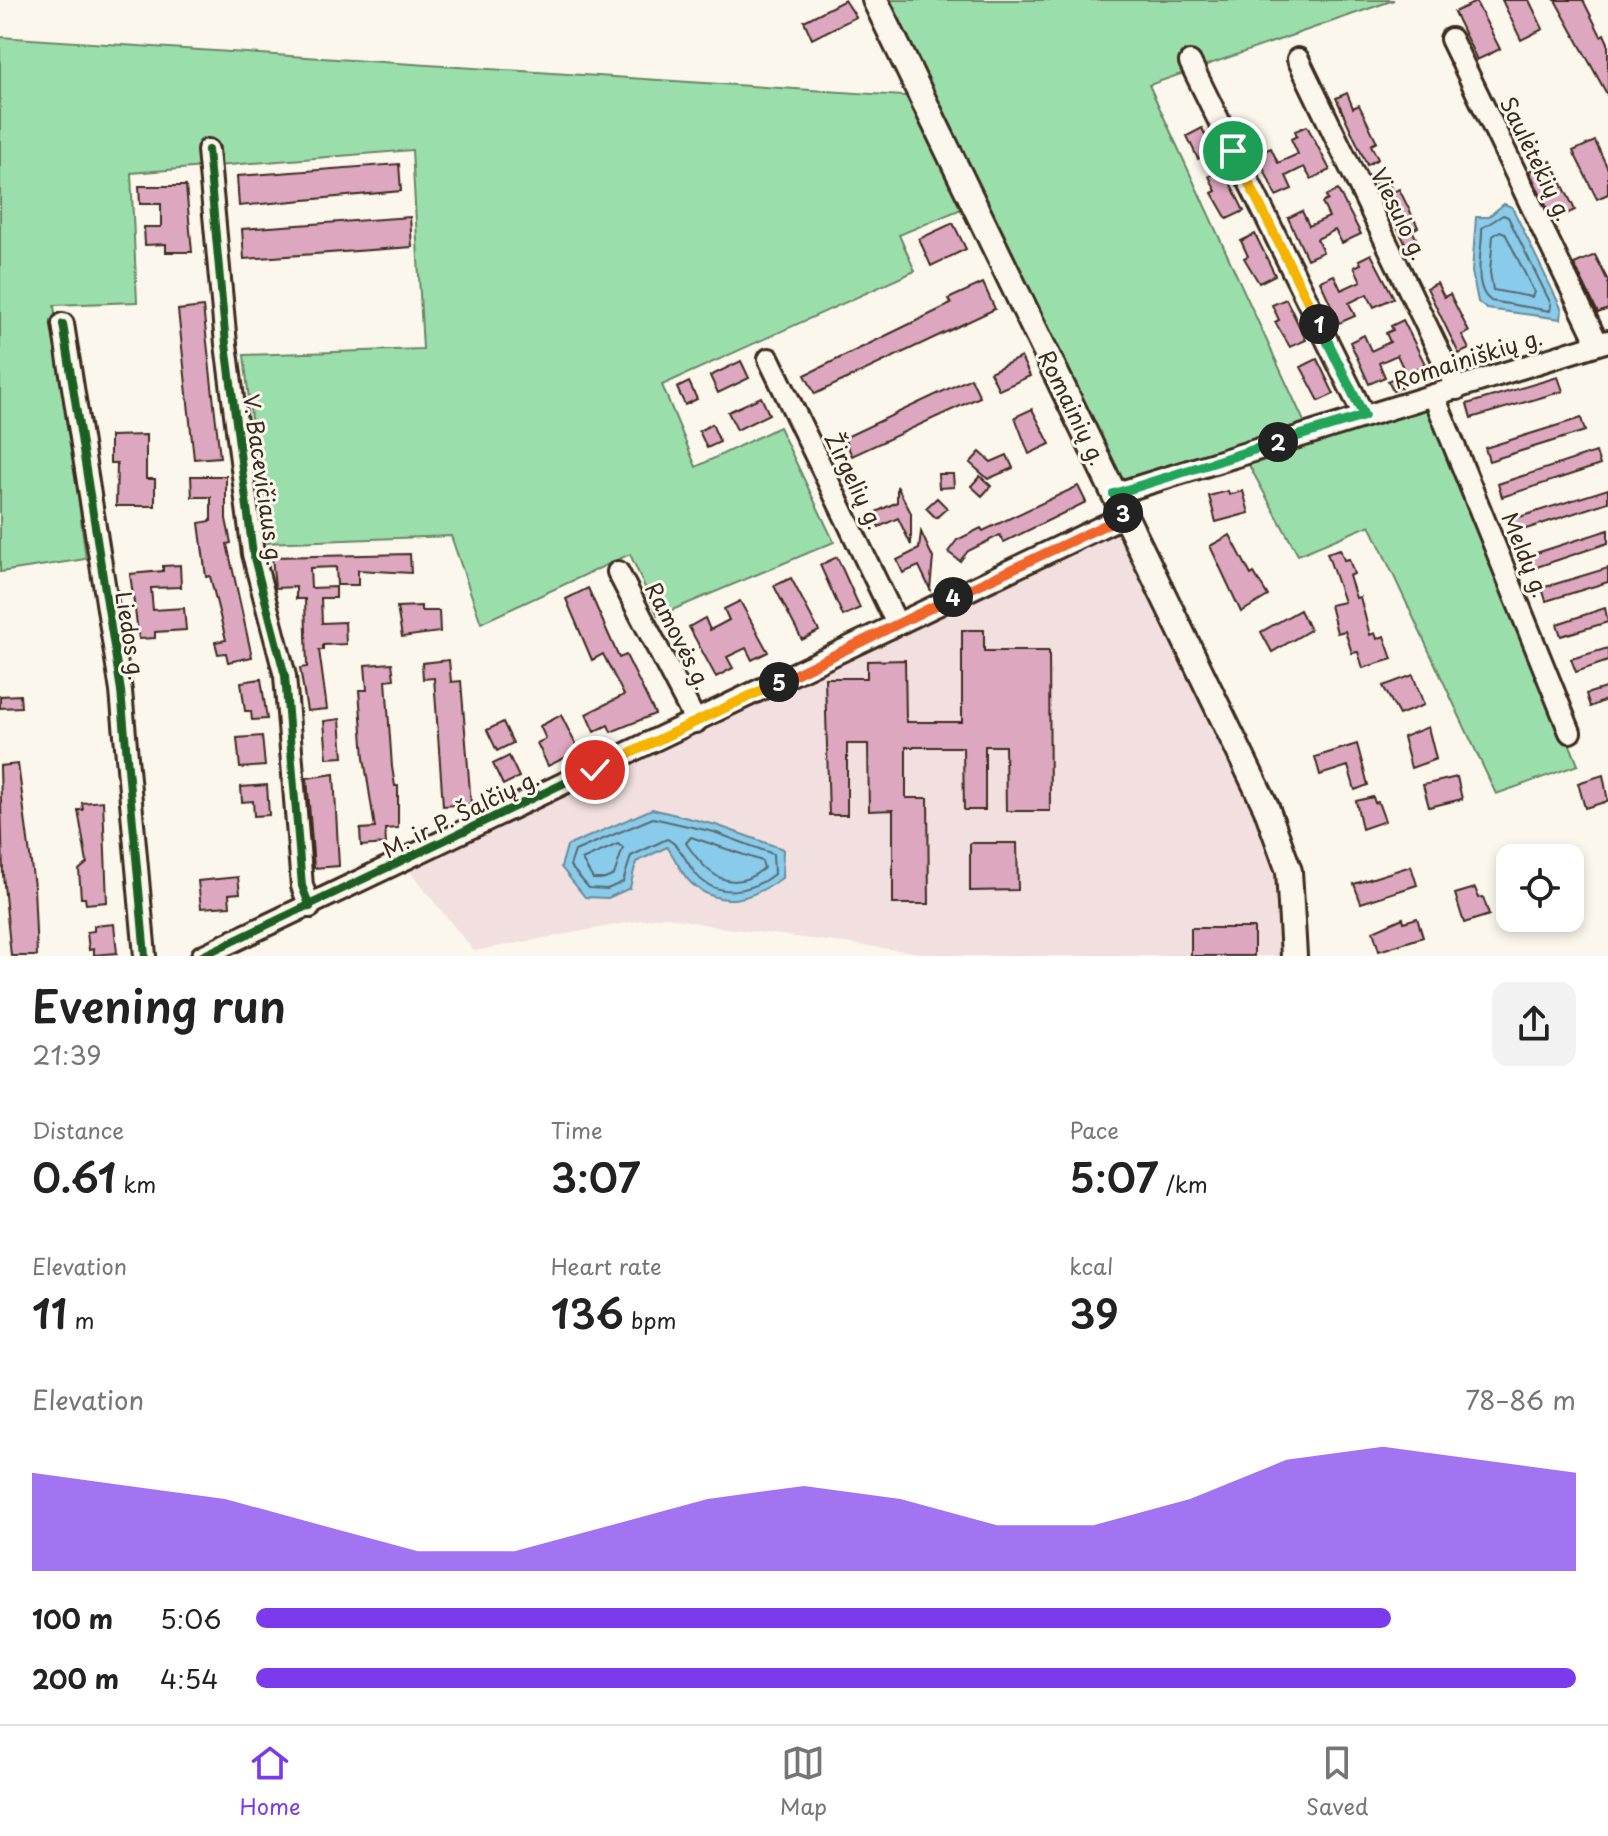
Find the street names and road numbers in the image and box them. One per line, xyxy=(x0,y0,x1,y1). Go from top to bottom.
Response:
street label: Saulėtekių g. xyxy=(1493,91,1582,226)
street label: Viesulo g. xyxy=(1364,161,1437,265)
street label: Romainiškių g. xyxy=(1389,319,1546,396)
street label: Romainių g. xyxy=(1031,344,1115,471)
street label: V. Bacevičiaus g. xyxy=(236,392,293,568)
street label: Žirgelių g. xyxy=(818,426,893,534)
street label: Meldų g. xyxy=(1494,507,1558,602)
street label: Ramovės g. xyxy=(638,576,721,695)
street label: Liedos g. xyxy=(108,589,155,683)
street label: M. ir P. Šalčių g. xyxy=(376,760,544,865)

